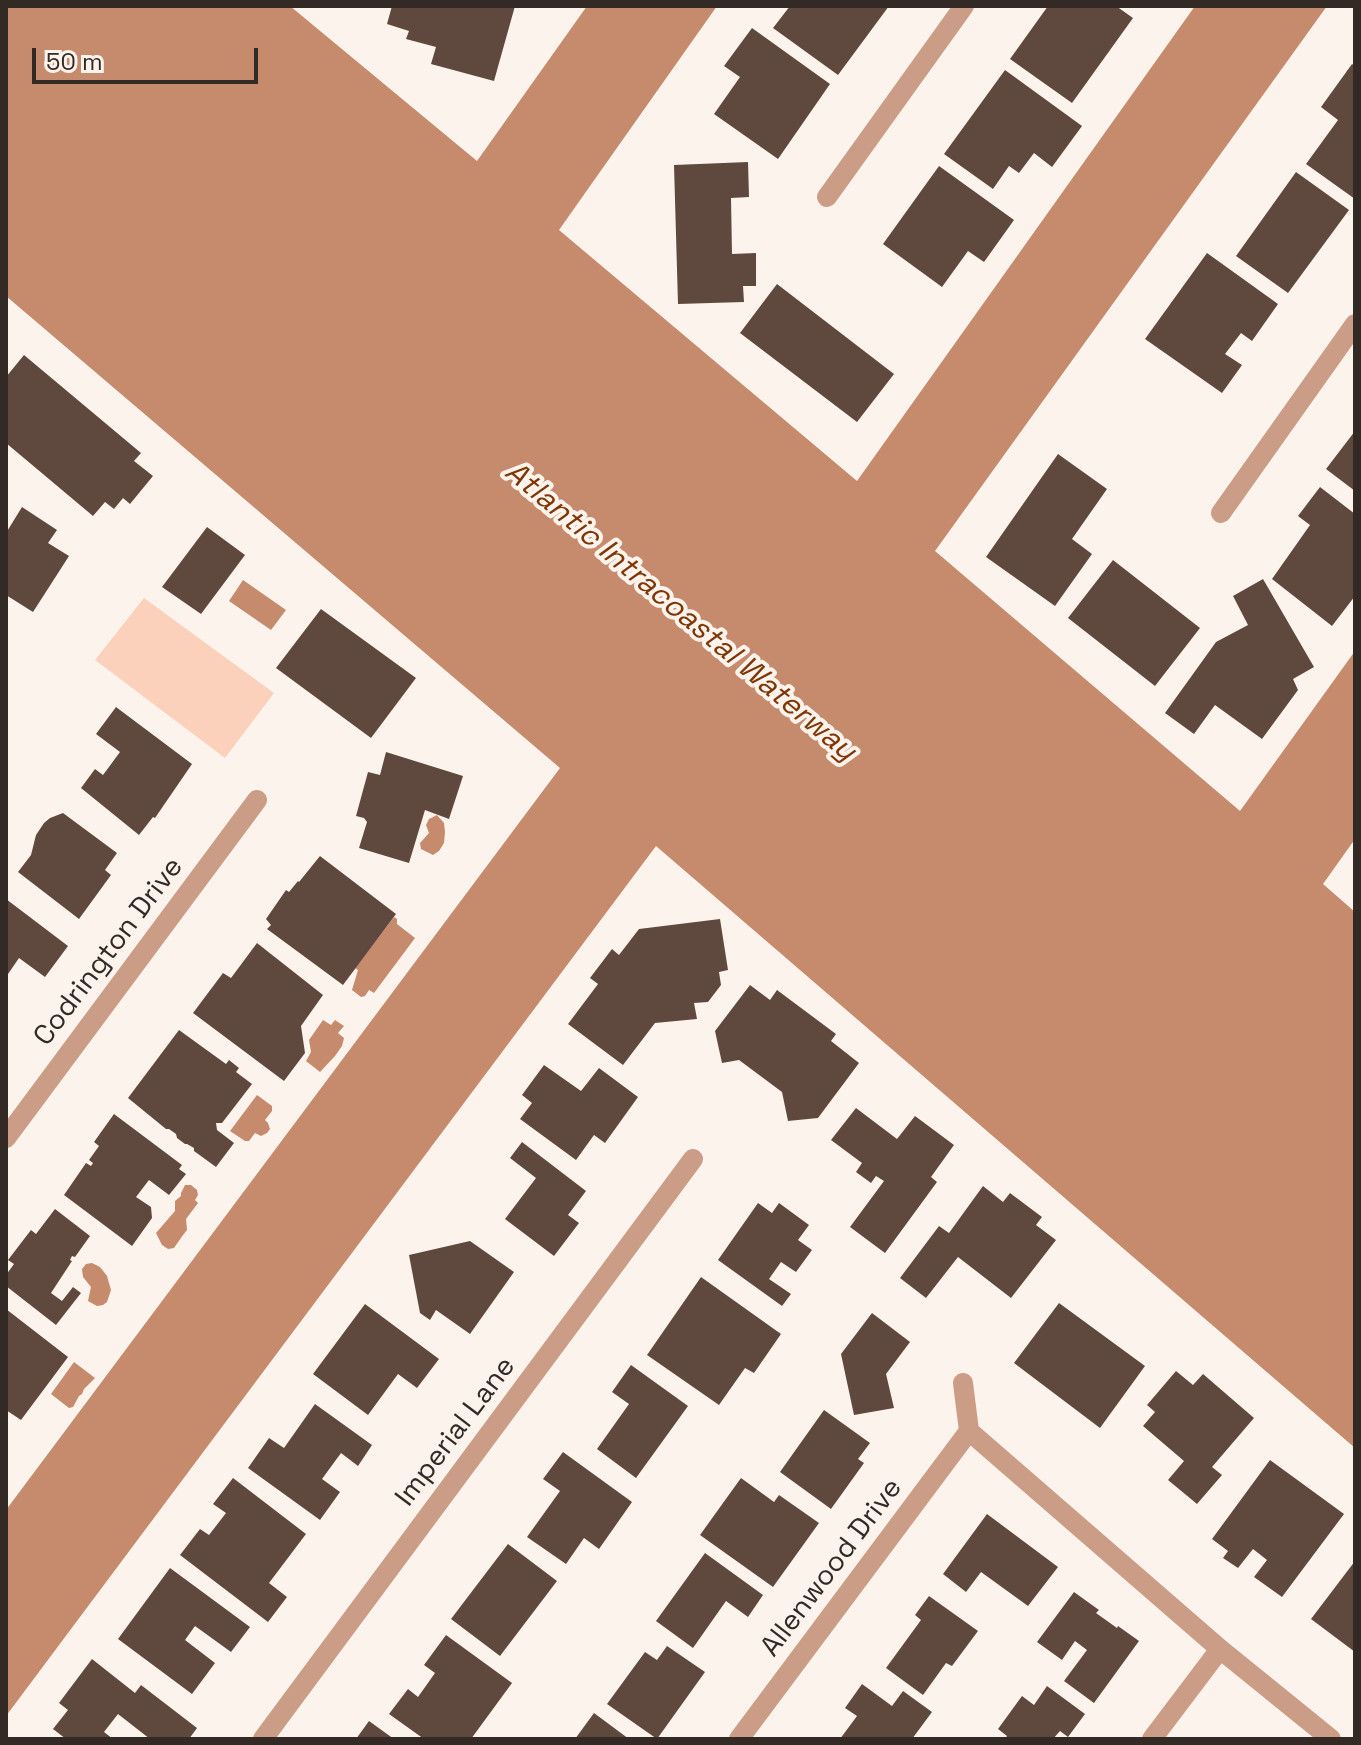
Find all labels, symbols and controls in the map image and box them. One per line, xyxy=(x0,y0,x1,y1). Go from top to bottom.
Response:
scale bar xyxy=(36,32,262,82)
text: 50 m xyxy=(46,46,103,77)
water label: Atlantic Intracoastal Waterway xyxy=(497,455,863,769)
street label: Codrington Drive xyxy=(27,851,191,1053)
street label: Imperial Lane xyxy=(389,1351,523,1513)
street label: Allenwood Drive xyxy=(754,1472,910,1664)

